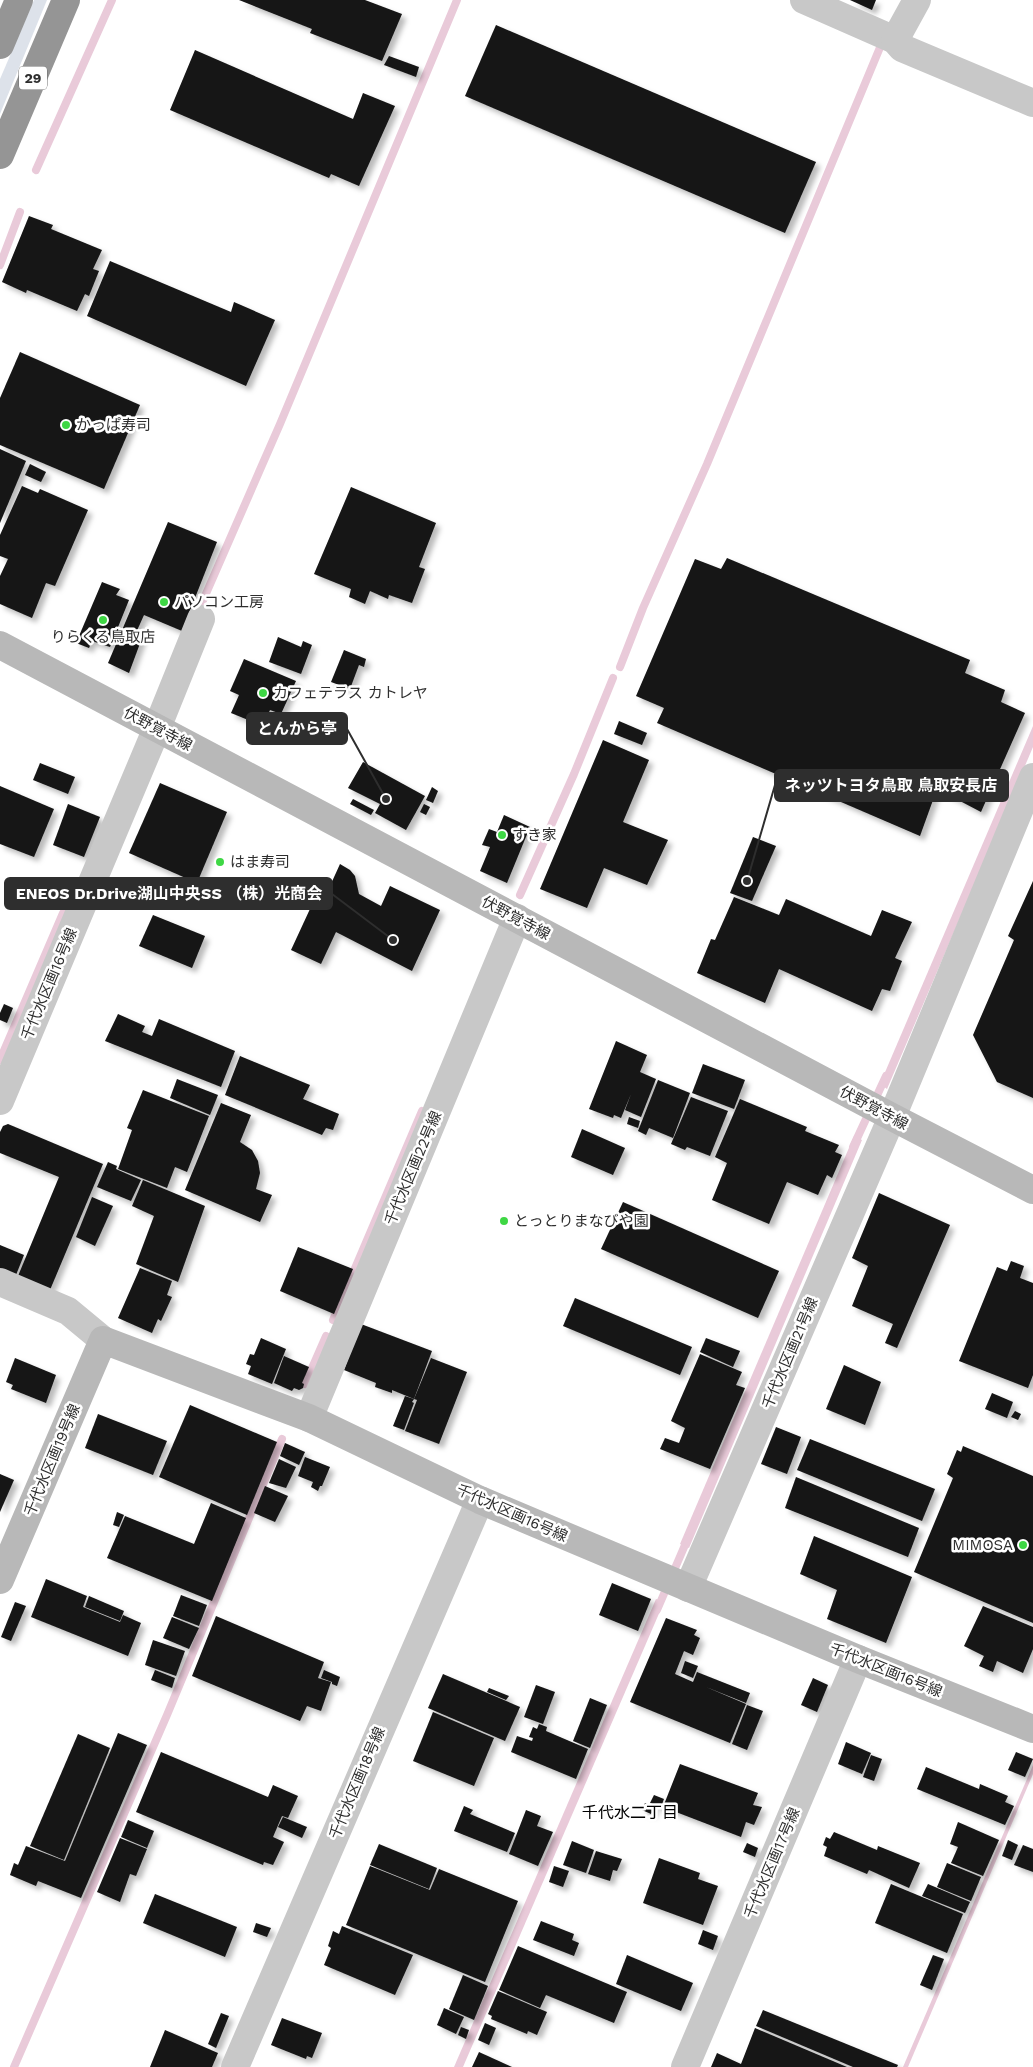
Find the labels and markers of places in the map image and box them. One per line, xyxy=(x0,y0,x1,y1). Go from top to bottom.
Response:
place label: かっぱ寿司 xyxy=(76,416,151,434)
marker: かっぱ寿司 xyxy=(60,419,72,431)
place label: パソコン工房 xyxy=(174,593,264,611)
marker: パソコン工房 xyxy=(158,596,170,608)
marker: りらくる鳥取店 xyxy=(97,614,109,626)
place label: りらくる鳥取店 xyxy=(51,628,155,646)
place label: カフェテラス カトレヤ xyxy=(273,684,428,702)
marker: カフェテラス カトレヤ xyxy=(257,687,269,699)
callout: とんから亭 xyxy=(247,713,347,744)
callout: ネッツトヨタ鳥取 鳥取安長店 xyxy=(775,770,1008,801)
place label: すき家 xyxy=(512,826,557,844)
marker: すき家 xyxy=(496,829,508,841)
place label: はま寿司 xyxy=(230,853,290,871)
marker: はま寿司 xyxy=(214,856,226,868)
callout: ENEOS Dr.Drive湖山中央SS （株）光商会 xyxy=(5,878,332,909)
place label: とっとりまなびや園 xyxy=(514,1212,649,1230)
marker: とっとりまなびや園 xyxy=(498,1215,510,1227)
place label: MIMOSA xyxy=(952,1536,1013,1554)
marker: MIMOSA xyxy=(1017,1539,1029,1551)

